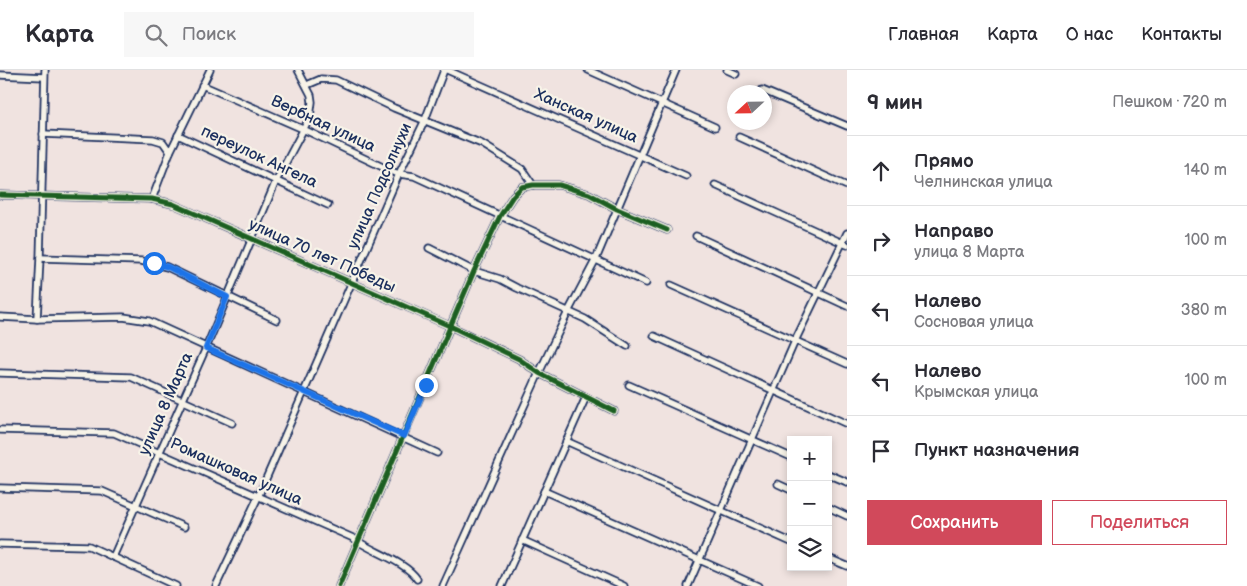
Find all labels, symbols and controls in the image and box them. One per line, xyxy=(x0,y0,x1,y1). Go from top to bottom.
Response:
search box xyxy=(124,12,474,57)
text: Карта xyxy=(25,20,94,49)
icon: search xyxy=(142,21,170,49)
text: Поиск xyxy=(182,23,236,46)
text: Главная xyxy=(888,24,959,45)
text: Карта xyxy=(987,24,1038,45)
text: О нас xyxy=(1066,24,1113,45)
text: Контакты xyxy=(1141,24,1222,45)
street label: Ханская улица xyxy=(531,85,641,148)
north arrow xyxy=(727,85,772,130)
text: 9 мин xyxy=(867,90,923,115)
street label: Вербная улица xyxy=(268,92,379,157)
text: Пешком · 720 m xyxy=(1112,93,1227,112)
street label: улица Подсолнухи xyxy=(344,120,416,252)
street label: переулок Ангела xyxy=(198,122,321,193)
text: Прямо xyxy=(914,150,974,173)
icon: ahead xyxy=(867,157,895,185)
text: 140 m xyxy=(1184,161,1227,180)
text: Челнинская улица xyxy=(914,173,1053,192)
street label: улица 70 лет Победы xyxy=(246,215,398,297)
text: Направо xyxy=(914,220,994,243)
icon: right xyxy=(867,227,895,255)
text: 100 m xyxy=(1184,231,1227,250)
text: улица 8 Марта xyxy=(914,243,1024,262)
route start xyxy=(143,252,166,275)
text: Налево xyxy=(914,290,981,313)
icon: left xyxy=(867,297,895,325)
text: 380 m xyxy=(1181,301,1227,320)
text: Сосновая улица xyxy=(914,313,1034,332)
street label: улица 8 Марта xyxy=(135,349,197,458)
text: Налево xyxy=(914,360,981,383)
icon: left xyxy=(867,367,895,395)
text: 100 m xyxy=(1184,371,1227,390)
route end xyxy=(415,374,438,397)
text: Крымская улица xyxy=(914,383,1038,402)
street label: Ромашковая улица xyxy=(167,434,306,510)
map controls xyxy=(787,436,832,571)
button: + xyxy=(787,436,832,481)
icon: arrive xyxy=(867,437,895,465)
text: Пункт назначения xyxy=(914,439,1079,462)
button: − xyxy=(787,481,832,526)
button: Сохранить xyxy=(867,500,1042,545)
button: Поделиться xyxy=(1052,500,1227,545)
button: layers xyxy=(787,526,832,571)

